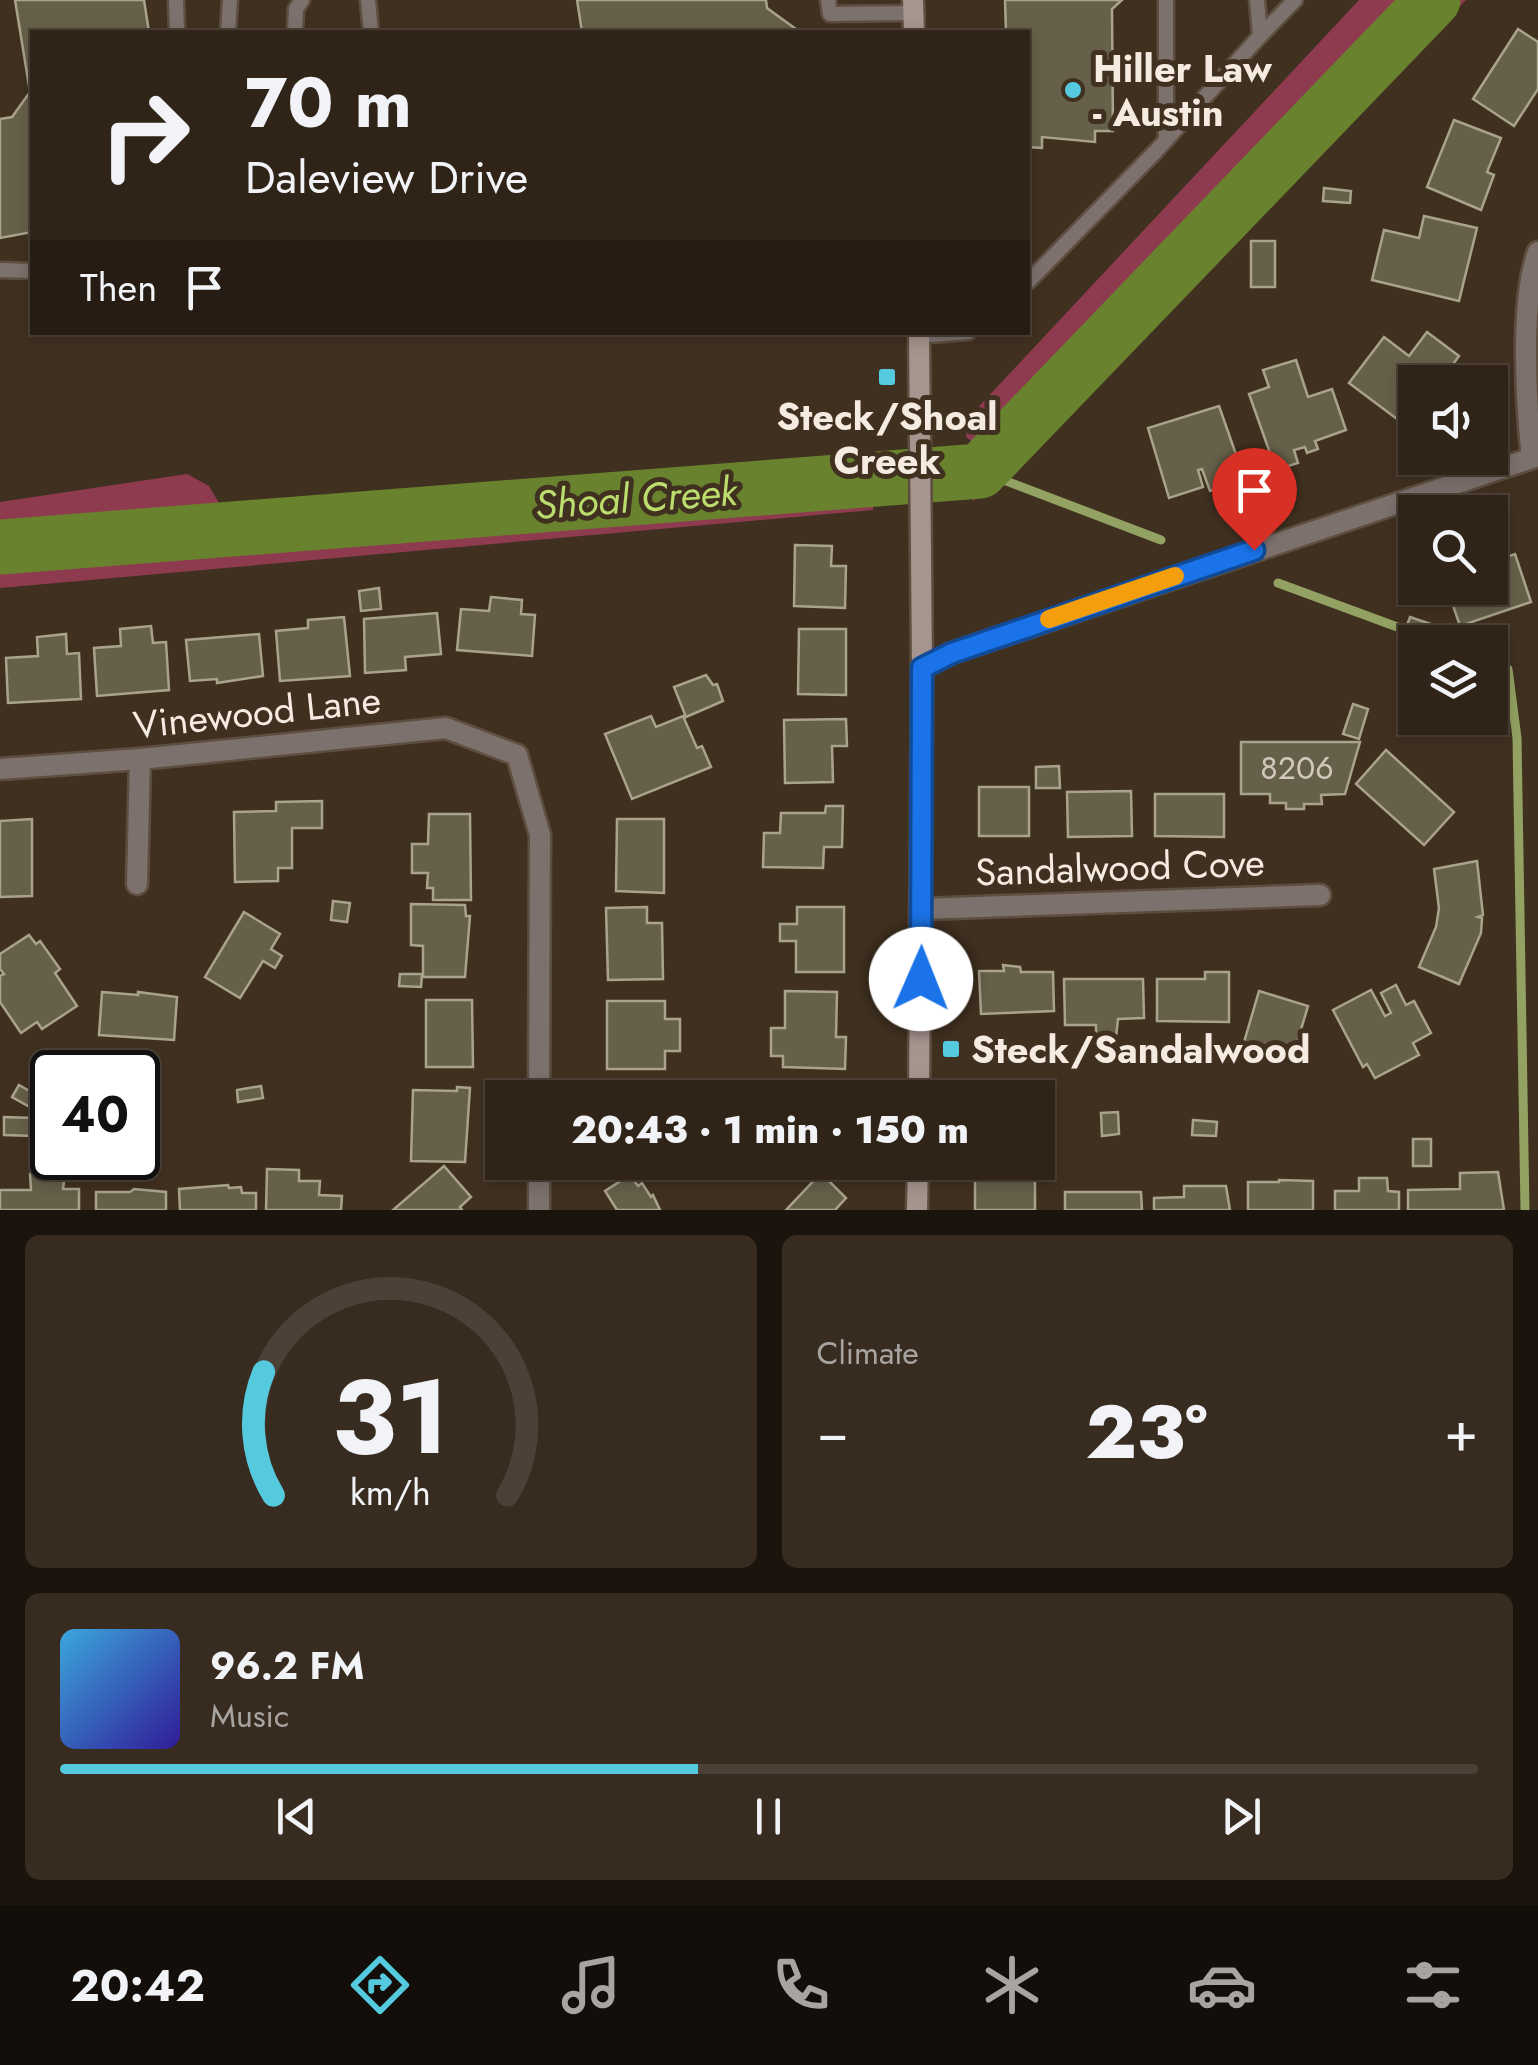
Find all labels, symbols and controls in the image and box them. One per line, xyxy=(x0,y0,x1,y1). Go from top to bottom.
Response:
place label: Hiller Law - Austin xyxy=(1093,41,1273,140)
text: 70 m xyxy=(245,52,412,153)
icon: right xyxy=(80,70,210,200)
marker: Hiller Law - Austin xyxy=(1062,79,1084,101)
text: Daleview Drive xyxy=(245,145,528,210)
text: Then xyxy=(80,260,157,315)
icon: arrive xyxy=(177,260,232,315)
map controls xyxy=(1398,365,1508,735)
button: sound xyxy=(1398,365,1508,475)
marker: Steck/Shoal Creek xyxy=(876,366,898,388)
place label: Steck/Shoal Creek xyxy=(776,389,998,488)
pin xyxy=(1212,448,1297,551)
water label: Shoal Creek xyxy=(533,462,741,534)
icon: arrive xyxy=(1227,463,1282,518)
button: search xyxy=(1398,495,1508,605)
button: layers xyxy=(1398,625,1508,735)
street label: Vinewood Lane xyxy=(130,672,384,752)
house number: 8206 xyxy=(1260,745,1334,791)
street label: Sandalwood Cove xyxy=(974,834,1266,900)
position arrow xyxy=(869,927,973,1031)
place label: Steck/Sandalwood xyxy=(971,1022,1310,1077)
marker: Steck/Sandalwood xyxy=(940,1038,962,1060)
speed limit sign: 40 xyxy=(30,1050,160,1180)
text: 20:43 · 1 min · 150 m xyxy=(571,1102,969,1157)
text: Climate xyxy=(817,1330,919,1376)
text: 31 xyxy=(332,1342,450,1492)
text: 23° xyxy=(1086,1378,1208,1486)
text: − xyxy=(817,1392,849,1472)
text: + xyxy=(1444,1392,1478,1472)
text: km/h xyxy=(350,1467,431,1518)
text: 96.2 FM xyxy=(210,1638,364,1693)
text: Music xyxy=(210,1693,289,1739)
icon: previous xyxy=(269,1789,324,1844)
icon: pause xyxy=(741,1789,796,1844)
icon: next xyxy=(1214,1789,1269,1844)
icon: directions xyxy=(345,1950,415,2020)
icon: music xyxy=(556,1950,626,2020)
icon: phone xyxy=(766,1950,836,2020)
icon: climate xyxy=(977,1950,1047,2020)
icon: car xyxy=(1187,1950,1257,2020)
icon: filters xyxy=(1398,1950,1468,2020)
text: 20:42 xyxy=(70,1953,205,2018)

